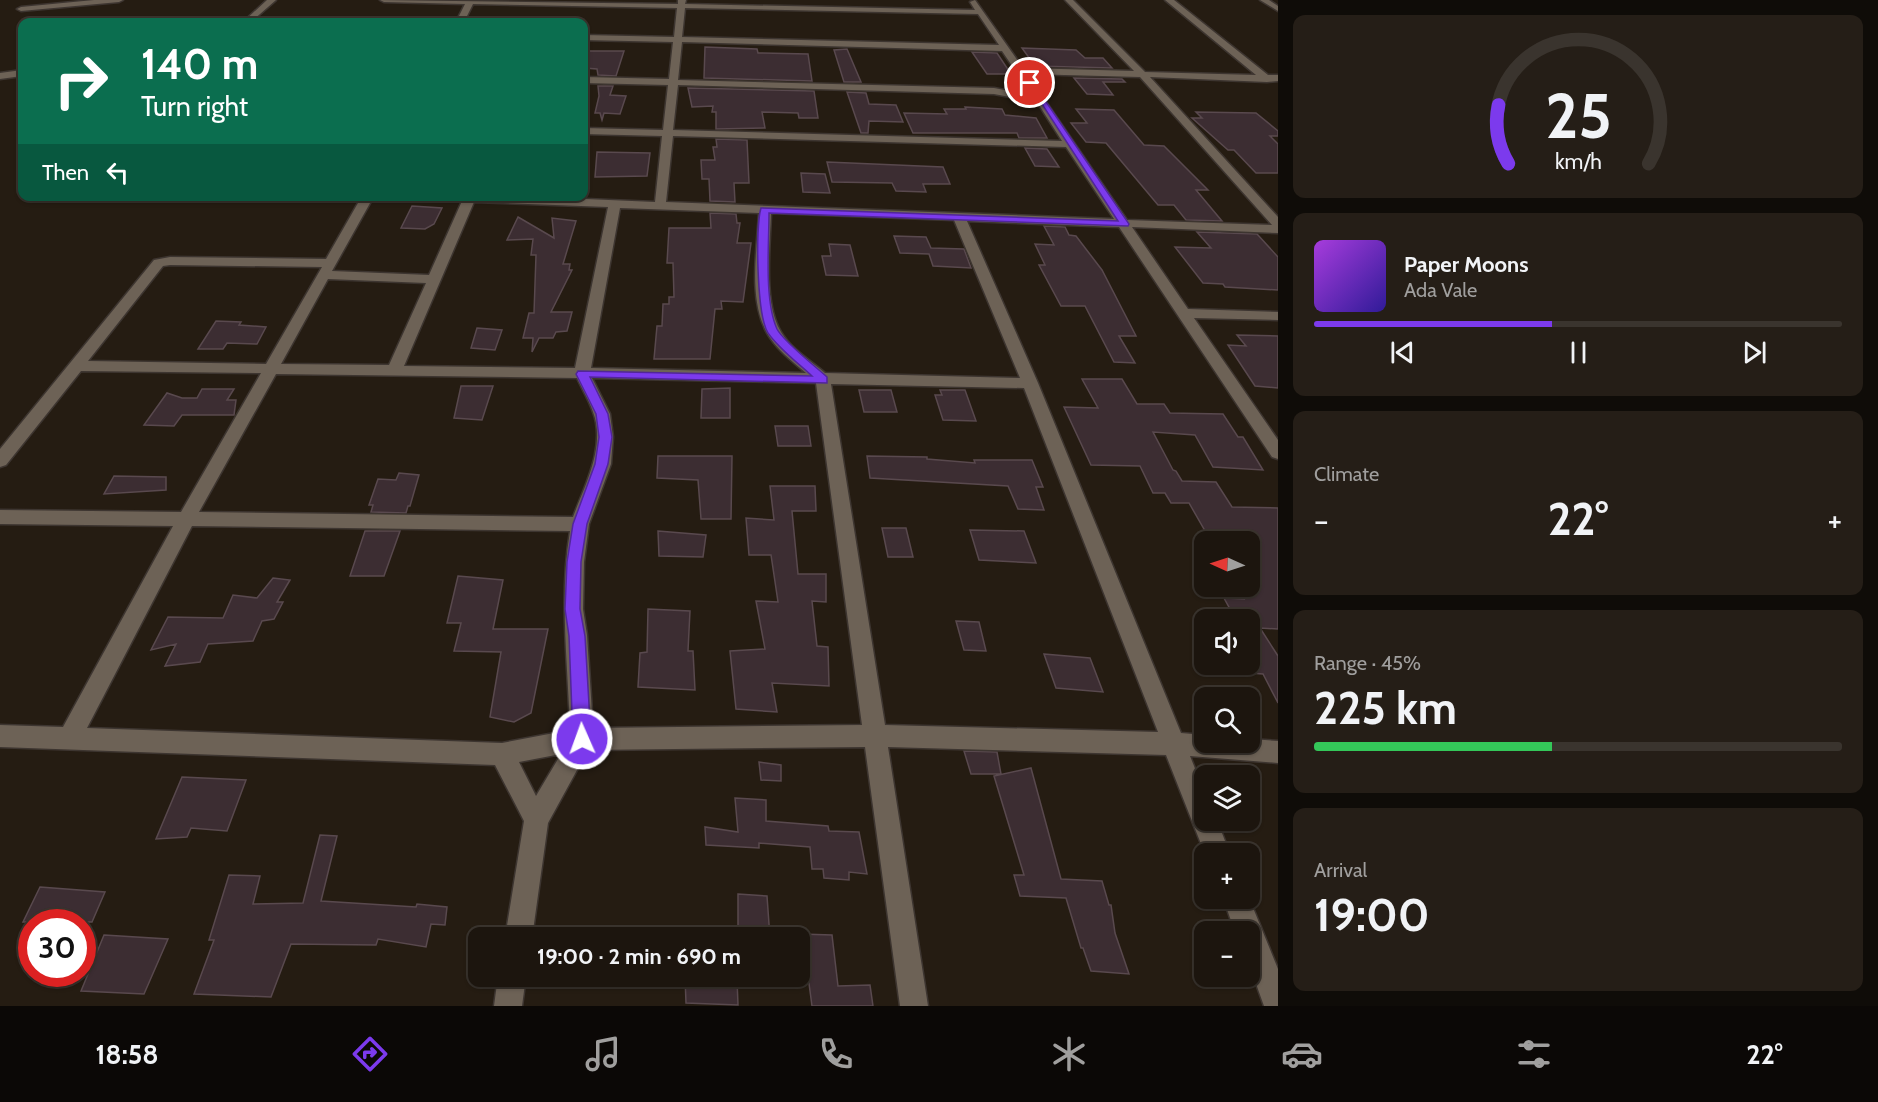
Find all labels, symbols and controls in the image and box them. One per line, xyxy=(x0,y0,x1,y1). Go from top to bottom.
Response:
text: 140 m xyxy=(141,38,258,90)
icon: right xyxy=(42,42,120,120)
pin xyxy=(1004,57,1055,108)
icon: arrive xyxy=(1013,66,1046,99)
text: 25 xyxy=(1545,78,1611,154)
text: Turn right xyxy=(141,90,248,123)
text: km/h xyxy=(1555,148,1601,174)
icon: left xyxy=(101,156,134,189)
text: Then xyxy=(42,159,89,186)
text: Paper Moons xyxy=(1404,251,1528,278)
text: Ada Vale xyxy=(1404,278,1477,302)
icon: previous xyxy=(1386,336,1419,369)
icon: pause xyxy=(1562,336,1595,369)
icon: next xyxy=(1738,336,1771,369)
text: Climate xyxy=(1314,462,1379,486)
text: 22° xyxy=(1548,492,1608,546)
text: − xyxy=(1314,500,1329,540)
text: + xyxy=(1827,500,1842,540)
north arrow xyxy=(1194,531,1260,597)
map controls xyxy=(1194,531,1260,987)
button: sound xyxy=(1194,609,1260,675)
text: Range · 45% xyxy=(1314,651,1421,675)
text: 225 km xyxy=(1314,681,1457,735)
button: search xyxy=(1194,687,1260,753)
position arrow xyxy=(550,707,614,771)
button: layers xyxy=(1194,765,1260,831)
button: + xyxy=(1194,843,1260,909)
text: Arrival xyxy=(1314,858,1367,882)
text: 19:00 xyxy=(1314,888,1429,942)
speed limit sign: 30 xyxy=(18,909,96,987)
button: − xyxy=(1194,921,1260,987)
text: 19:00 · 2 min · 690 m xyxy=(537,943,741,970)
icon: directions xyxy=(349,1033,391,1075)
icon: music xyxy=(582,1033,624,1075)
icon: phone xyxy=(815,1033,857,1075)
icon: climate xyxy=(1048,1033,1090,1075)
icon: car xyxy=(1281,1033,1323,1075)
icon: filters xyxy=(1513,1033,1555,1075)
text: 18:58 xyxy=(95,1038,158,1071)
text: 22° xyxy=(1746,1038,1783,1071)

